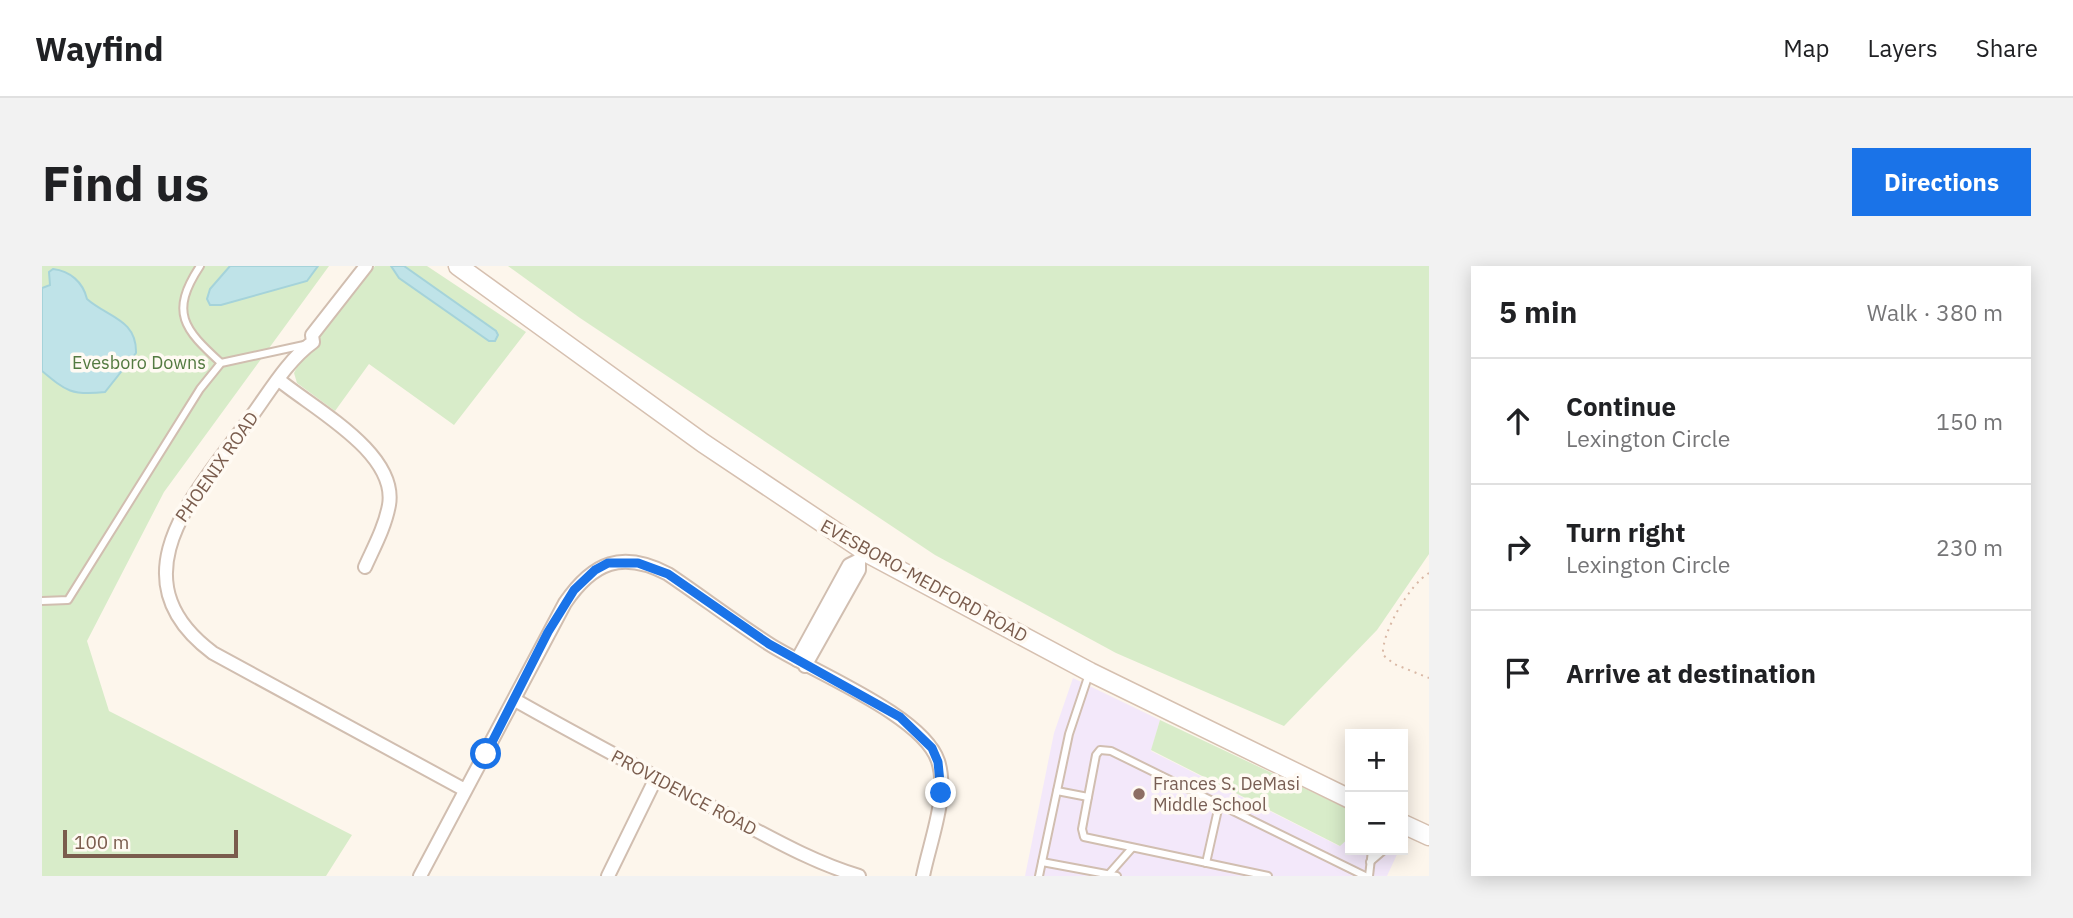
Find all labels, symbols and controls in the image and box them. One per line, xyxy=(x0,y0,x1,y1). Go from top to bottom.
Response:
text: Wayfind xyxy=(35,27,164,70)
text: Map xyxy=(1783,32,1830,64)
text: Layers xyxy=(1868,32,1938,64)
text: Share xyxy=(1976,32,2038,64)
button: Directions xyxy=(1852,148,2031,216)
text: Find us xyxy=(42,151,209,214)
text: 5 min xyxy=(1499,292,1577,331)
text: Walk · 380 m xyxy=(1867,297,2003,327)
park label: Evesboro Downs xyxy=(72,351,206,374)
text: Continue xyxy=(1566,389,1676,423)
icon: ahead xyxy=(1499,402,1537,440)
text: 150 m xyxy=(1936,406,2003,436)
street label: PHOENIX ROAD xyxy=(170,407,263,526)
text: Lexington Circle xyxy=(1566,423,1730,453)
street label: EVESBORO-MEDFORD ROAD xyxy=(817,514,1032,647)
text: Turn right xyxy=(1566,515,1685,549)
icon: right xyxy=(1499,528,1537,566)
text: 230 m xyxy=(1936,532,2003,562)
text: Lexington Circle xyxy=(1566,549,1730,579)
icon: arrive xyxy=(1499,654,1537,692)
text: Arrive at destination xyxy=(1566,656,1816,690)
map controls xyxy=(1345,729,1408,855)
button: + xyxy=(1345,729,1408,792)
route start xyxy=(470,738,501,769)
street label: PROVIDENCE ROAD xyxy=(607,744,761,841)
place label: Frances S. DeMasi Middle School xyxy=(1153,772,1300,816)
route end xyxy=(925,777,956,808)
marker: Frances S. DeMasi Middle School xyxy=(1131,786,1147,802)
button: − xyxy=(1345,792,1408,855)
scale bar xyxy=(63,827,238,859)
text: 100 m xyxy=(74,830,129,854)

